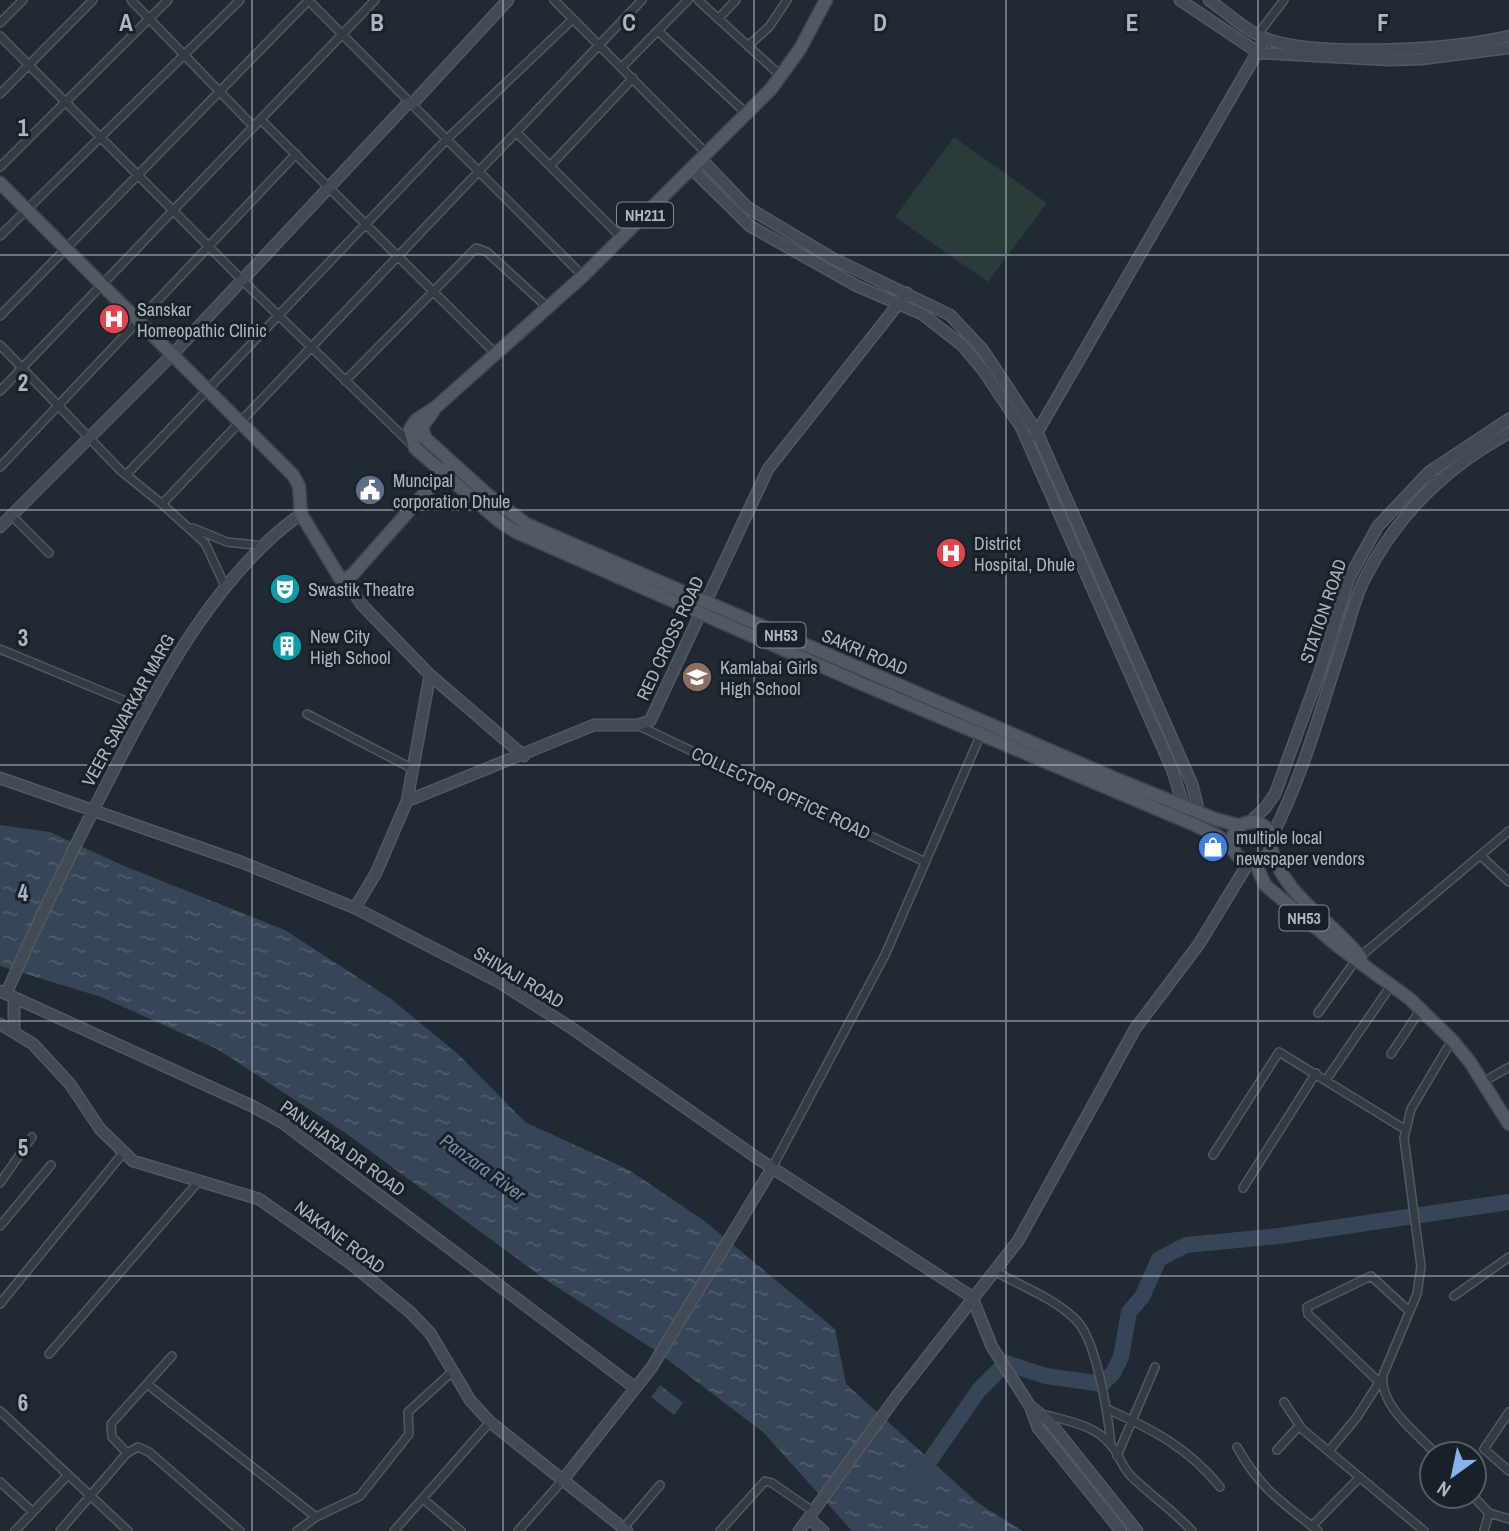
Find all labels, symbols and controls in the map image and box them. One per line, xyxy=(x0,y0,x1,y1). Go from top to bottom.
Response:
text: A xyxy=(119,7,133,38)
text: B xyxy=(370,7,384,38)
text: C xyxy=(622,7,636,38)
text: D xyxy=(873,7,887,38)
text: E xyxy=(1126,7,1138,38)
text: F xyxy=(1377,7,1389,38)
text: 1 xyxy=(18,112,29,143)
road number: NH211 xyxy=(617,202,673,228)
place label: Sanskar Homeopathic Clinic xyxy=(137,297,267,343)
hospital icon: Sanskar Homeopathic Clinic xyxy=(97,302,131,336)
text: 2 xyxy=(18,367,28,398)
place label: Muncipal corporation Dhule xyxy=(393,468,510,514)
public building icon: Muncipal corporation Dhule xyxy=(353,473,387,507)
place label: District Hospital, Dhule xyxy=(974,531,1075,577)
hospital icon: District Hospital, Dhule xyxy=(934,536,968,570)
street label: STATION ROAD xyxy=(1294,556,1352,666)
theatre icon: Swastik Theatre xyxy=(268,572,302,606)
street label: RED CROSS ROAD xyxy=(630,572,710,704)
place label: Swastik Theatre xyxy=(308,577,414,602)
text: 3 xyxy=(18,622,28,653)
road number: NH53 xyxy=(756,622,806,648)
street label: SAKRI ROAD xyxy=(818,623,912,681)
place label: New City High School xyxy=(310,624,390,670)
street label: VEER SAVARKAR MARG xyxy=(76,629,180,791)
building icon: New City High School xyxy=(270,629,304,663)
place label: Kamlabai Girls High School xyxy=(720,655,818,701)
school or university icon: Kamlabai Girls High School xyxy=(680,660,714,694)
street label: COLLECTOR OFFICE ROAD xyxy=(687,740,875,846)
place label: multiple local newspaper vendors xyxy=(1236,825,1365,871)
shop icon: multiple local newspaper vendors xyxy=(1196,830,1230,864)
text: 4 xyxy=(18,877,29,908)
road number: NH53 xyxy=(1280,906,1328,930)
street label: SHIVAJI ROAD xyxy=(469,940,569,1014)
street label: PANJHARA DR ROAD xyxy=(275,1094,411,1202)
water label: Panzara River xyxy=(435,1127,532,1207)
text: 5 xyxy=(18,1132,28,1163)
street label: NAKANE ROAD xyxy=(290,1195,390,1279)
text: 6 xyxy=(18,1387,28,1418)
north arrow xyxy=(1418,1440,1488,1510)
text: N xyxy=(1432,1475,1456,1503)

